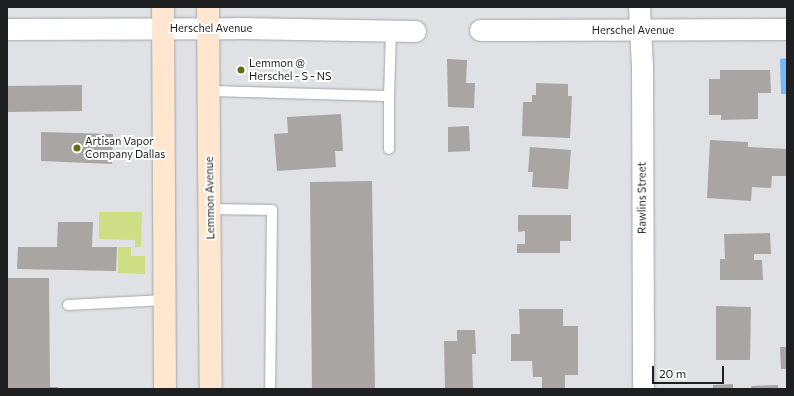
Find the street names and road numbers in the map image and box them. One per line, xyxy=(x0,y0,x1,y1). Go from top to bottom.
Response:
street label: Herschel Avenue xyxy=(170,21,252,35)
street label: Herschel Avenue xyxy=(592,23,674,37)
street label: Lemmon Avenue xyxy=(203,156,217,240)
street label: Rawlins Street xyxy=(635,162,649,234)

